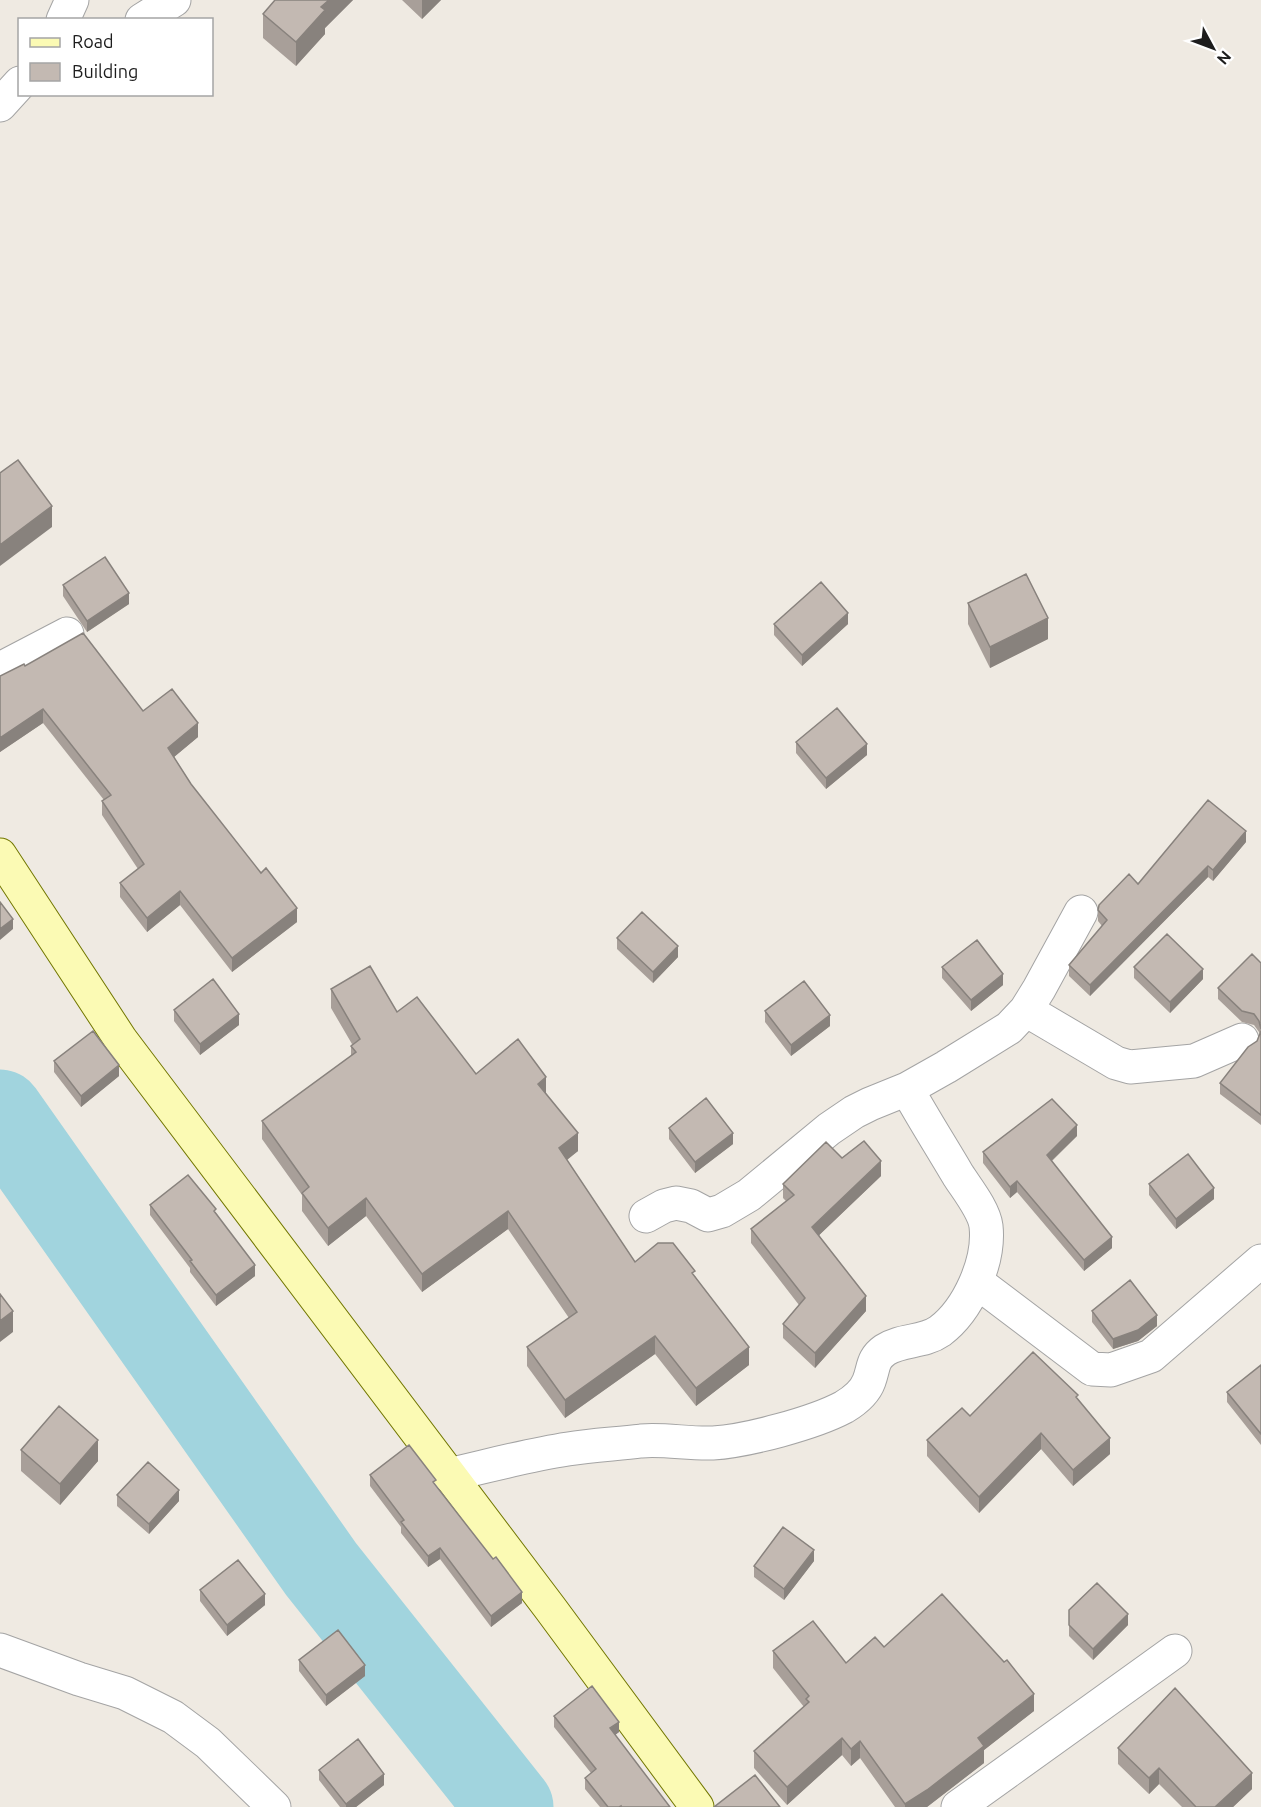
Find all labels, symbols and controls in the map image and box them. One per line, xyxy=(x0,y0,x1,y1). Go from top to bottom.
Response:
legend xyxy=(18,18,213,96)
north arrow xyxy=(1183,18,1243,78)
text: Road xyxy=(72,31,114,51)
text: N xyxy=(1214,47,1235,68)
text: Building xyxy=(72,61,138,81)

